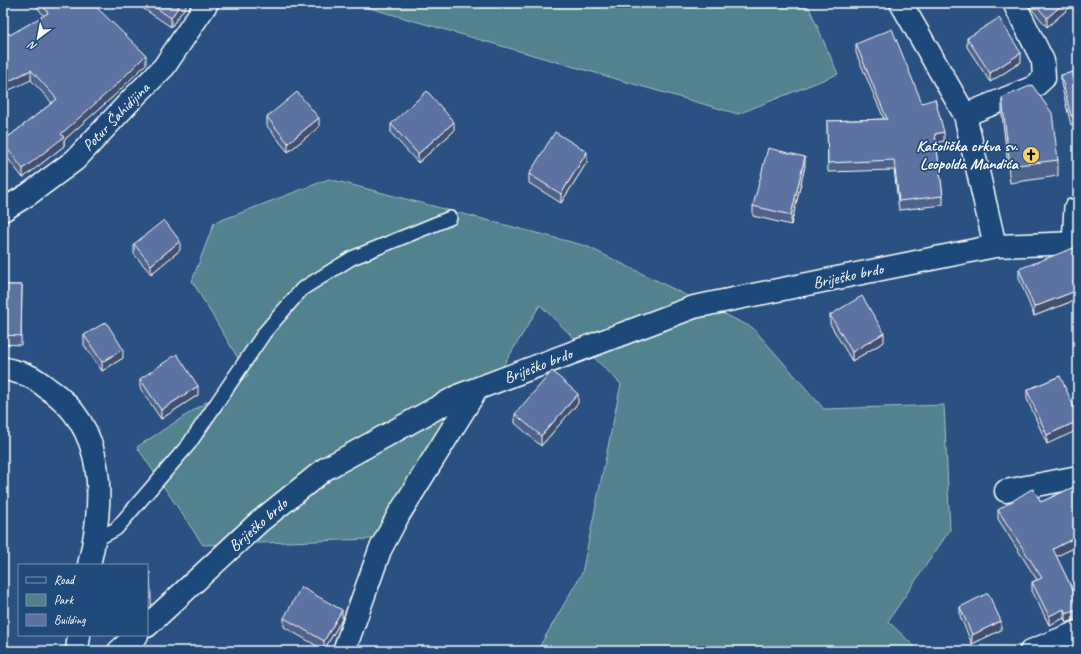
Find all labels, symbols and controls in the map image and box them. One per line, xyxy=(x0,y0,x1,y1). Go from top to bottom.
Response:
north arrow xyxy=(18,18,58,58)
text: N xyxy=(24,38,39,54)
street label: Potur Šahidijina xyxy=(78,77,155,156)
place label: Katolička crkva sv. Leopolda Mandića xyxy=(916,136,1020,174)
church icon: Katolička crkva sv. Leopolda Mandića xyxy=(1021,145,1041,165)
street label: Briješko brdo xyxy=(811,258,887,293)
street label: Briješko brdo xyxy=(501,343,577,388)
street label: Briješko brdo xyxy=(225,493,293,556)
legend xyxy=(18,564,148,636)
text: Road xyxy=(54,572,76,588)
text: Park xyxy=(54,592,75,608)
text: Building xyxy=(54,612,86,628)

